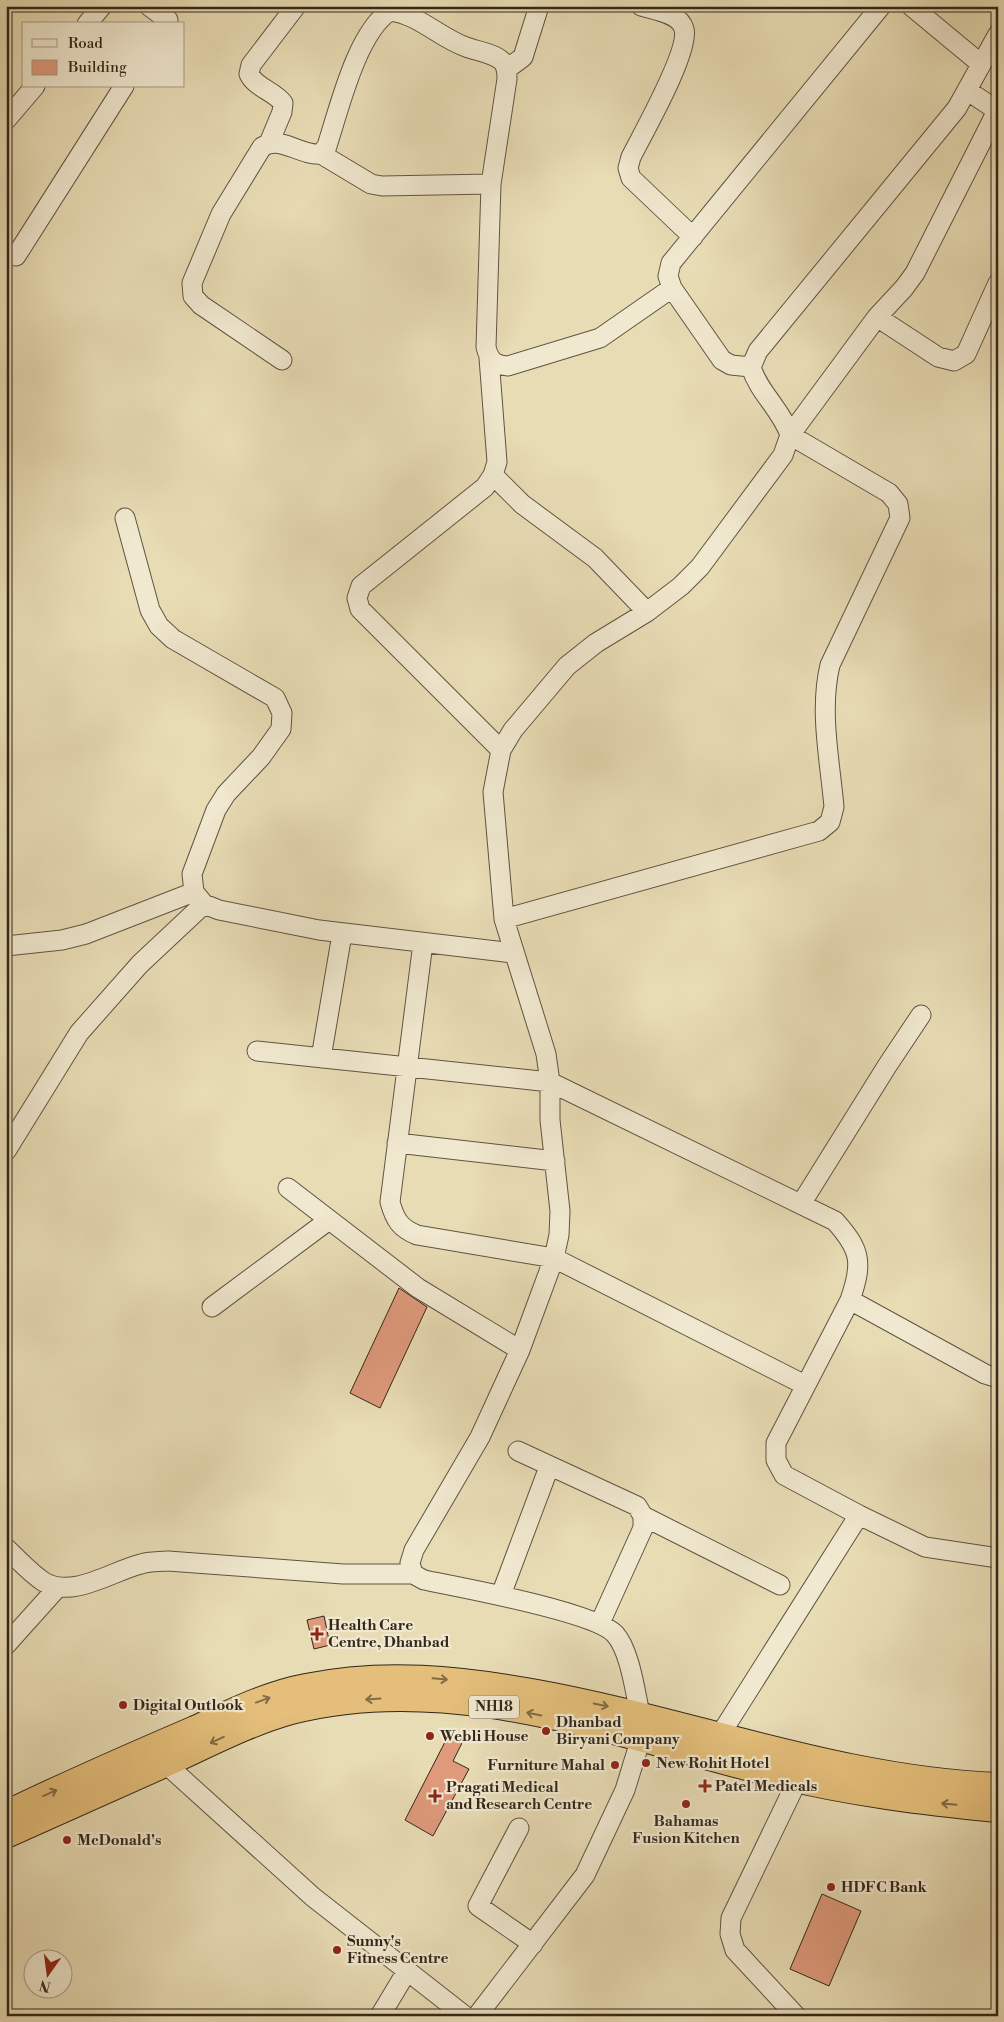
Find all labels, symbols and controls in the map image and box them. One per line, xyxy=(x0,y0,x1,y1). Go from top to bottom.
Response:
legend xyxy=(22,22,185,88)
text: Road xyxy=(68,34,103,53)
text: Building xyxy=(67,58,127,77)
place label: Health Care Centre, Dhanbad xyxy=(328,1616,450,1652)
marker: Health Care Centre, Dhanbad xyxy=(310,1627,324,1641)
one-way arrow xyxy=(432,1674,448,1684)
one-way arrow xyxy=(365,1694,381,1704)
one-way arrow xyxy=(255,1695,271,1705)
road number: NH18 xyxy=(469,1695,519,1718)
place label: Digital Outlook xyxy=(133,1696,244,1715)
marker: Digital Outlook xyxy=(117,1699,129,1711)
one-way arrow xyxy=(592,1701,608,1710)
one-way arrow xyxy=(527,1709,543,1718)
place label: Dhanbad Biryani Company xyxy=(556,1713,680,1749)
marker: Dhanbad Biryani Company xyxy=(540,1725,552,1737)
place label: Webli House xyxy=(439,1727,529,1746)
marker: Webli House xyxy=(424,1730,436,1742)
one-way arrow xyxy=(210,1736,225,1745)
place label: New Rohit Hotel xyxy=(656,1754,769,1773)
place label: Furniture Mahal xyxy=(488,1756,605,1775)
marker: New Rohit Hotel xyxy=(640,1757,652,1769)
marker: Furniture Mahal xyxy=(609,1759,621,1771)
place label: Patel Medicals xyxy=(715,1777,817,1796)
place label: Pragati Medical and Research Centre xyxy=(446,1778,592,1814)
marker: Patel Medicals xyxy=(699,1780,711,1792)
one-way arrow xyxy=(42,1788,57,1798)
marker: Pragati Medical and Research Centre xyxy=(428,1789,442,1803)
marker: Bahamas Fusion Kitchen xyxy=(680,1798,692,1810)
one-way arrow xyxy=(941,1799,957,1809)
place label: Bahamas Fusion Kitchen xyxy=(632,1812,740,1848)
place label: McDonald's xyxy=(77,1831,161,1850)
marker: McDonald's xyxy=(61,1834,73,1846)
place label: HDFC Bank xyxy=(841,1878,928,1897)
marker: HDFC Bank xyxy=(825,1881,837,1893)
place label: Sunny's Fitness Centre xyxy=(347,1932,449,1968)
marker: Sunny's Fitness Centre xyxy=(331,1944,343,1956)
north arrow xyxy=(22,1950,72,2000)
text: N xyxy=(38,1976,53,1996)

